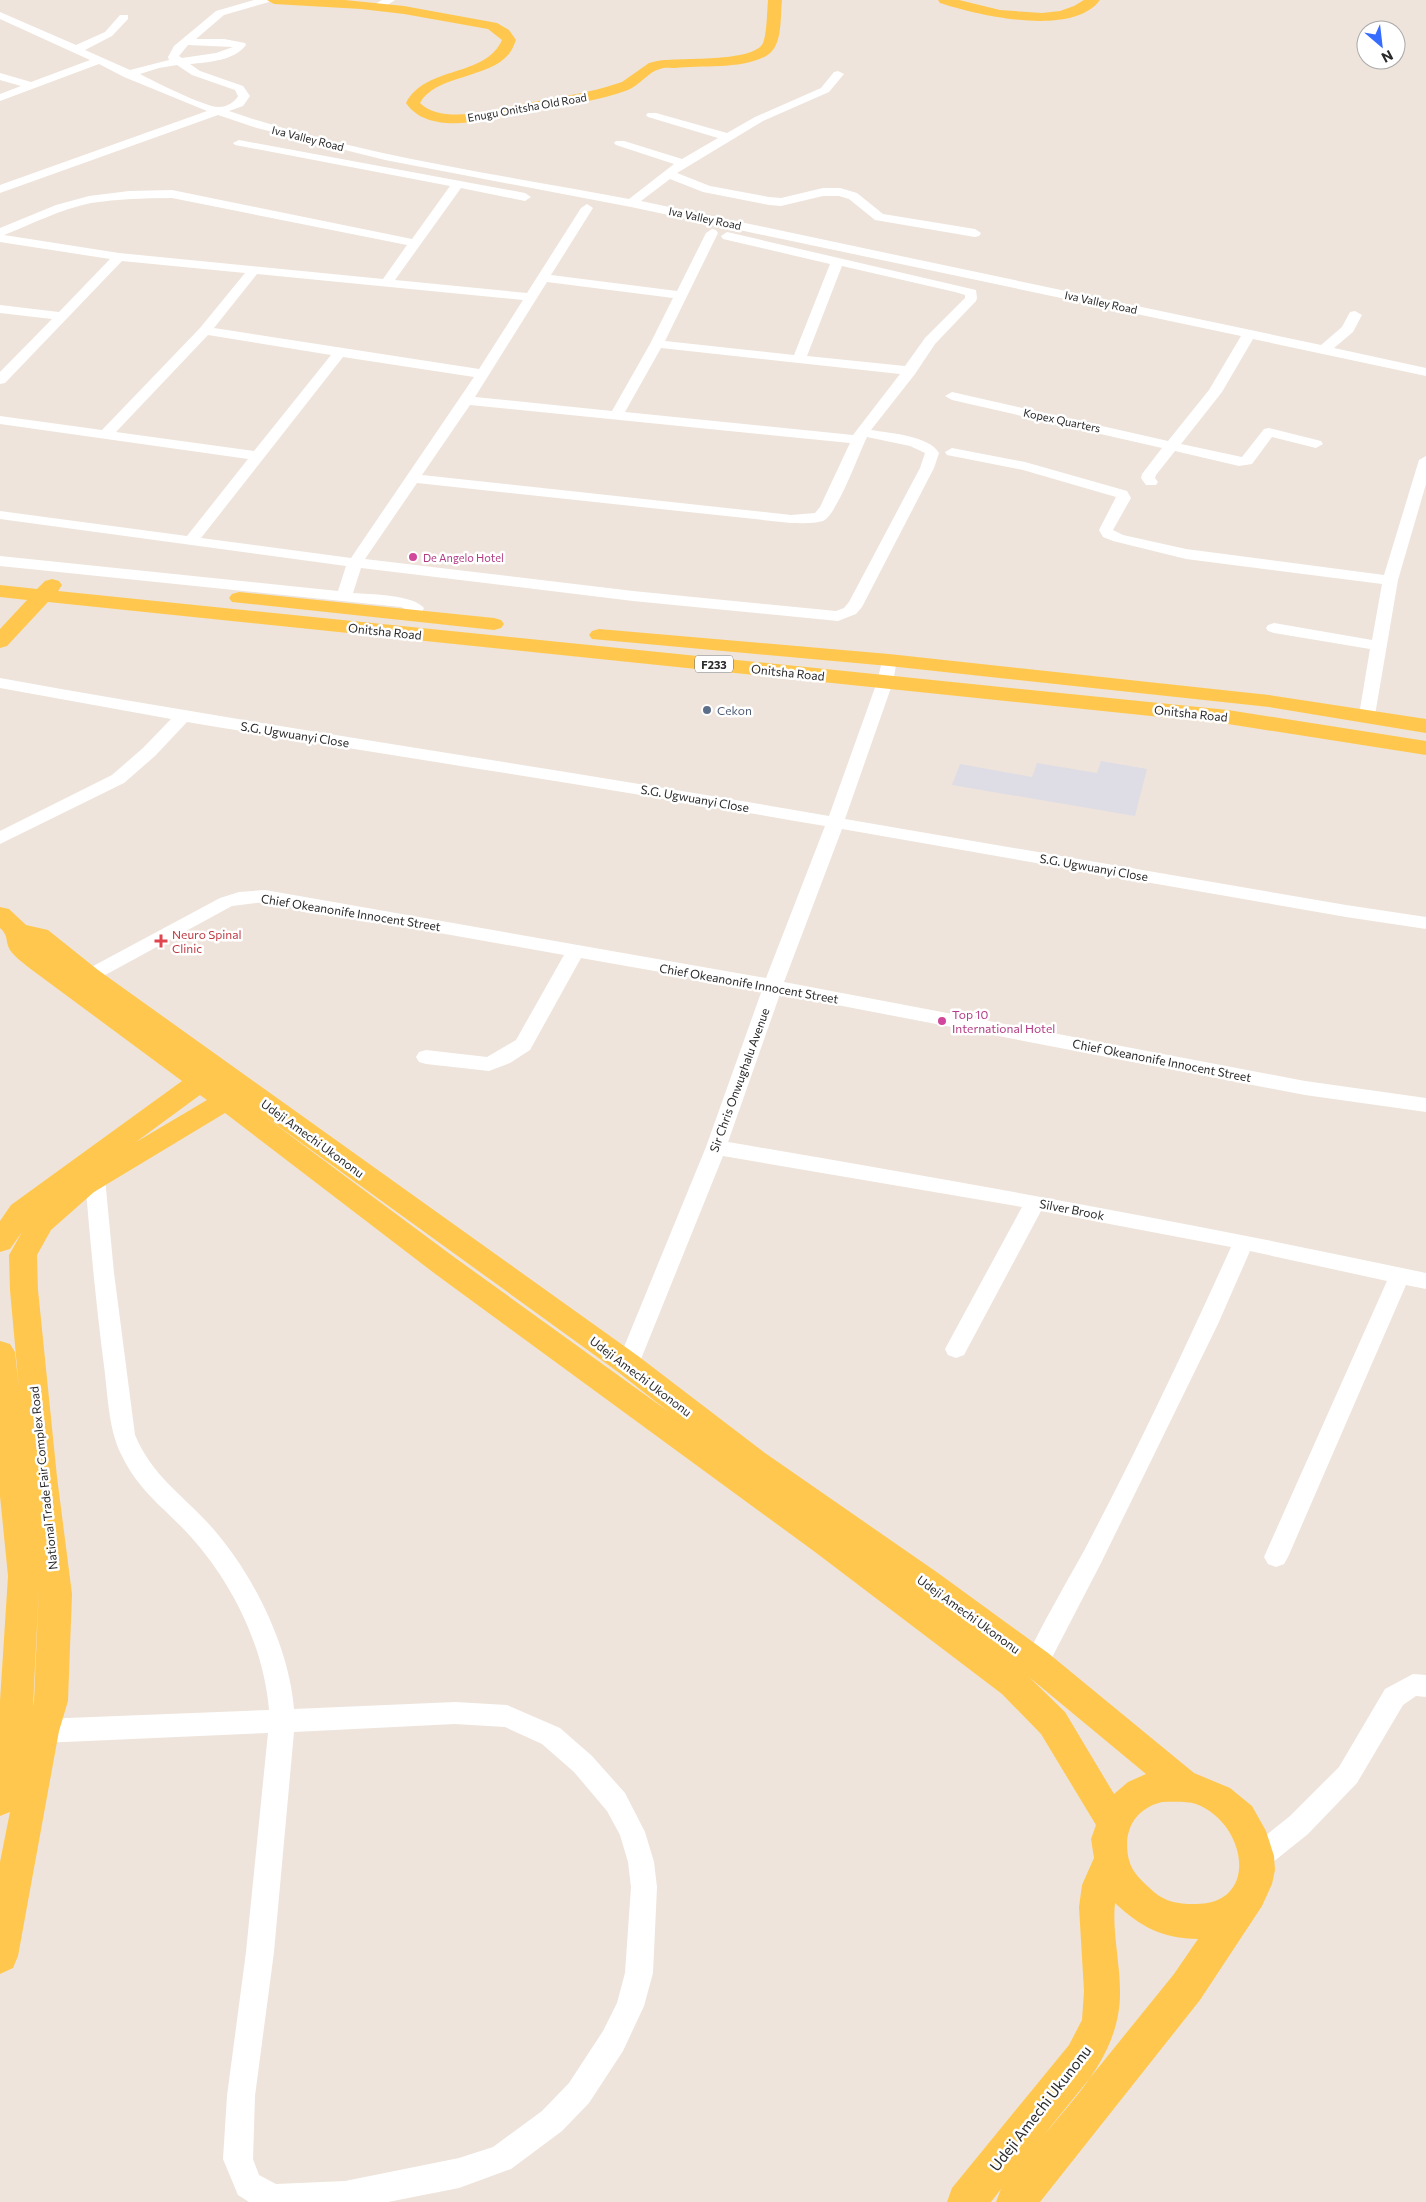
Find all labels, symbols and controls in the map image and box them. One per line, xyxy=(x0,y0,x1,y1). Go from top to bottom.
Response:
north arrow xyxy=(1356,20,1406,70)
text: N xyxy=(1379,47,1396,67)
street label: Enugu Onitsha Old Road xyxy=(466,90,588,124)
street label: Iva Valley Road xyxy=(271,123,345,153)
street label: Iva Valley Road xyxy=(667,204,743,232)
street label: Iva Valley Road xyxy=(1063,288,1139,316)
street label: Kopex Quarters xyxy=(1022,405,1102,435)
marker: De Angelo Hotel xyxy=(407,551,419,563)
place label: De Angelo Hotel xyxy=(423,551,504,564)
street label: Onitsha Road xyxy=(348,620,422,642)
road number: F233 xyxy=(695,656,733,672)
street label: Onitsha Road xyxy=(751,661,825,683)
street label: Onitsha Road xyxy=(1154,702,1228,724)
place label: Cekon xyxy=(717,703,752,717)
marker: Cekon xyxy=(701,704,713,716)
street label: S.G. Ugwuanyi Close xyxy=(240,719,350,749)
street label: S.G. Ugwuanyi Close xyxy=(640,782,750,814)
street label: S.G. Ugwuanyi Close xyxy=(1039,851,1149,883)
street label: Chief Okeanonife Innocent Street xyxy=(260,891,442,933)
place label: Neuro Spinal Clinic xyxy=(172,927,242,955)
marker: Neuro Spinal Clinic xyxy=(154,934,168,948)
street label: Chief Okeanonife Innocent Street xyxy=(658,960,840,1006)
street label: Sir Chris Onwughalu Avenue xyxy=(706,1006,772,1154)
place label: Top 10 International Hotel xyxy=(952,1007,1055,1035)
marker: Top 10 International Hotel xyxy=(936,1015,948,1027)
street label: Chief Okeanonife Innocent Street xyxy=(1071,1036,1253,1084)
street label: Udeji Amechi Ukononu xyxy=(259,1096,367,1180)
street label: Silver Brook xyxy=(1038,1196,1106,1222)
street label: Udeji Amechi Ukononu xyxy=(587,1333,695,1419)
street label: National Trade Fair Complex Road xyxy=(26,1386,60,1570)
street label: Udeji Amechi Ukononu xyxy=(915,1572,1023,1656)
street label: Udeji Amechi Ukunonu xyxy=(985,2042,1095,2174)

